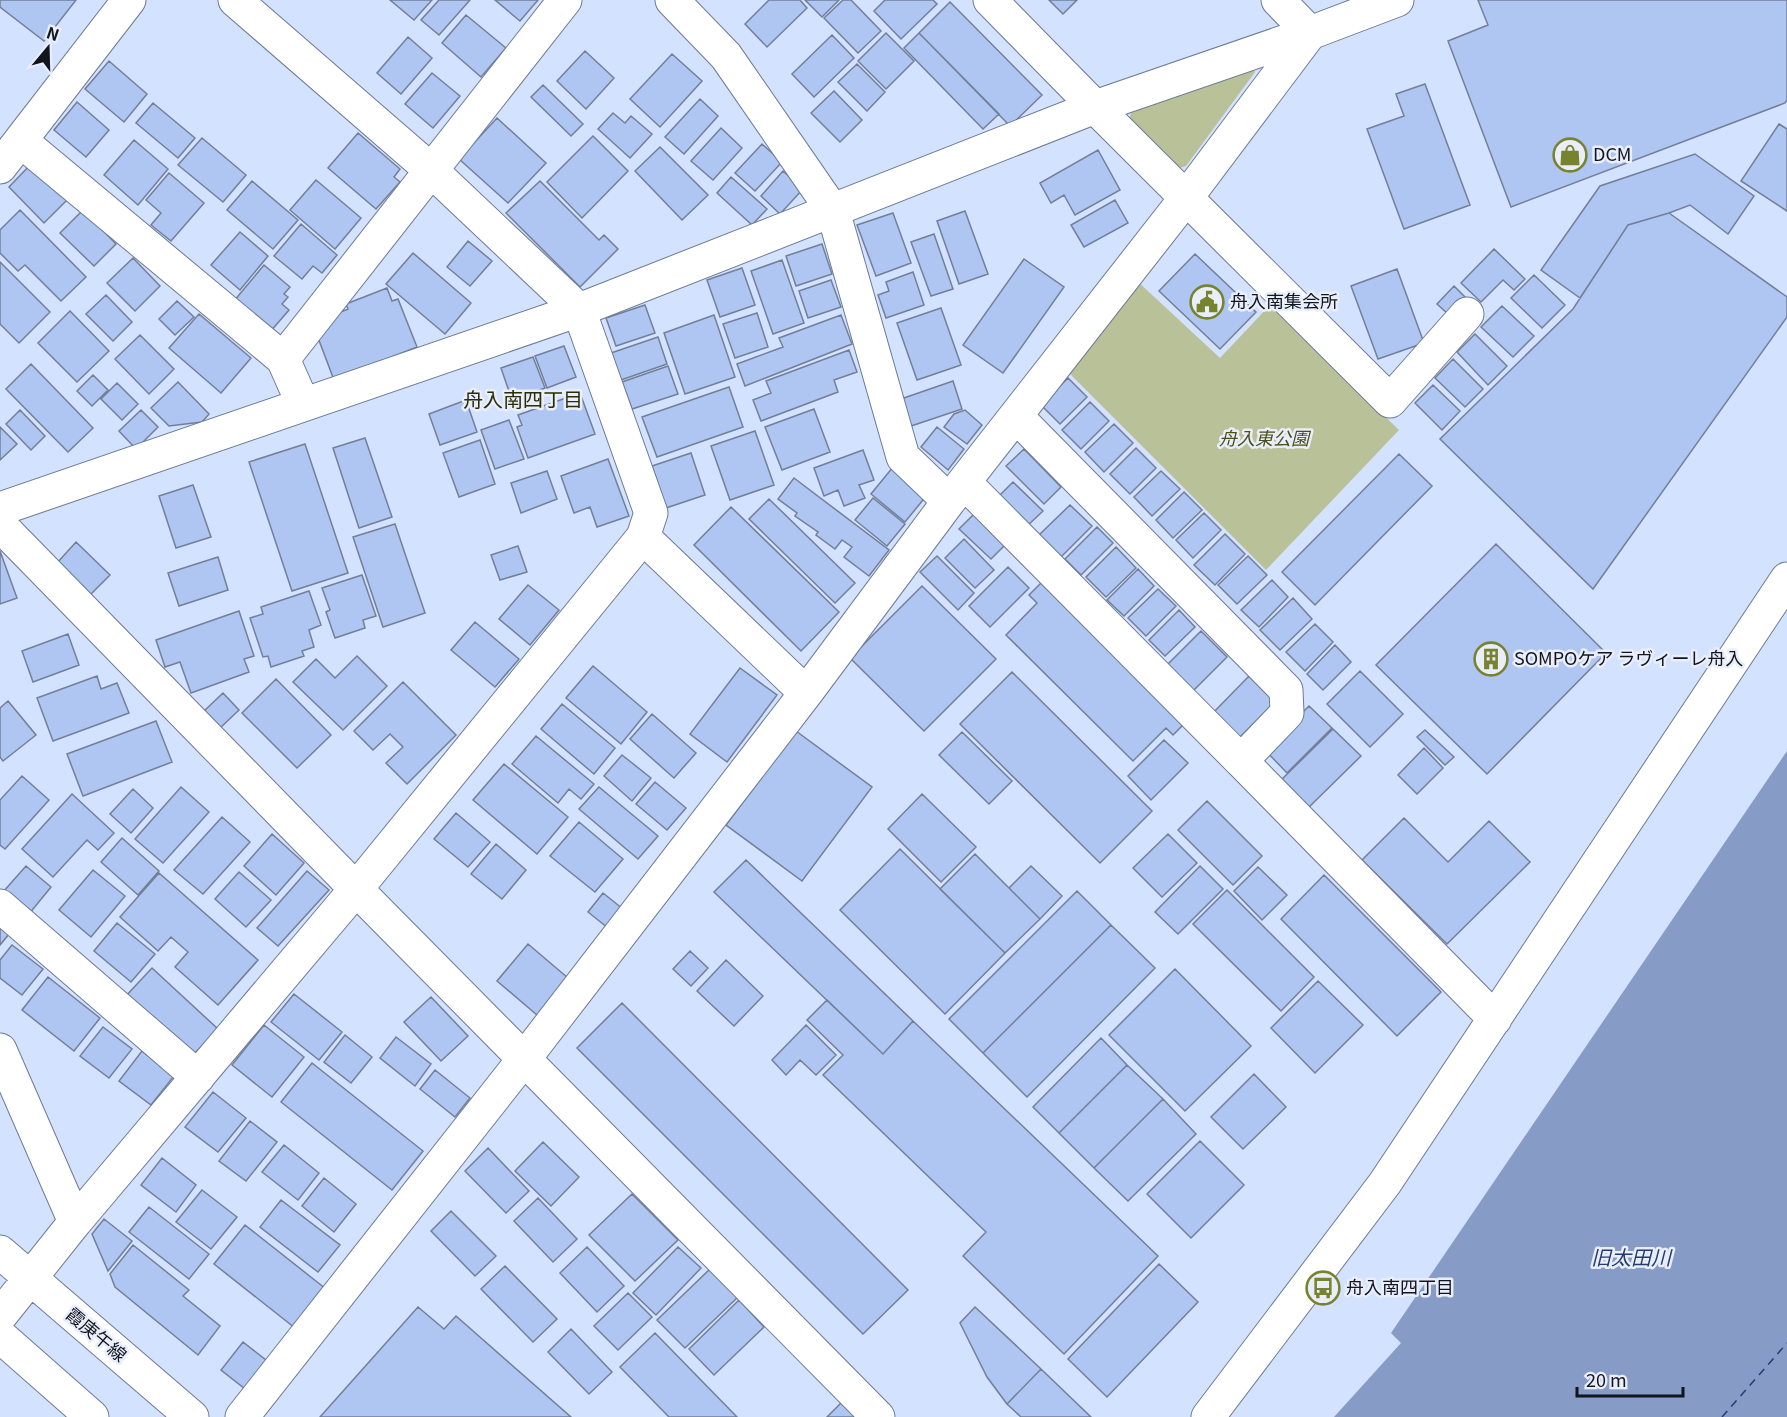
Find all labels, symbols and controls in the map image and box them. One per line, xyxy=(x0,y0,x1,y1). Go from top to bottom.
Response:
north arrow xyxy=(18,18,78,78)
text: N xyxy=(44,20,63,46)
shop icon: DCM xyxy=(1552,137,1588,173)
place label: DCM xyxy=(1593,140,1631,166)
public building icon: 舟入南集会所 xyxy=(1189,284,1225,320)
place label: 舟入南集会所 xyxy=(1230,287,1338,313)
district label: 舟入南四丁目 xyxy=(463,384,583,413)
park label: 舟入東公園 xyxy=(1219,424,1312,450)
building icon: SOMPOケア ラヴィーレ舟入 xyxy=(1473,641,1509,677)
place label: SOMPOケア ラヴィーレ舟入 xyxy=(1514,644,1743,670)
water label: 旧太田川 xyxy=(1591,1242,1673,1271)
bus stop icon: 舟入南四丁目 xyxy=(1305,1270,1341,1306)
place label: 舟入南四丁目 xyxy=(1346,1273,1454,1299)
street label: 霞庚午線 xyxy=(61,1300,133,1367)
scale bar xyxy=(1577,1360,1684,1398)
text: 20 m xyxy=(1586,1366,1627,1392)

